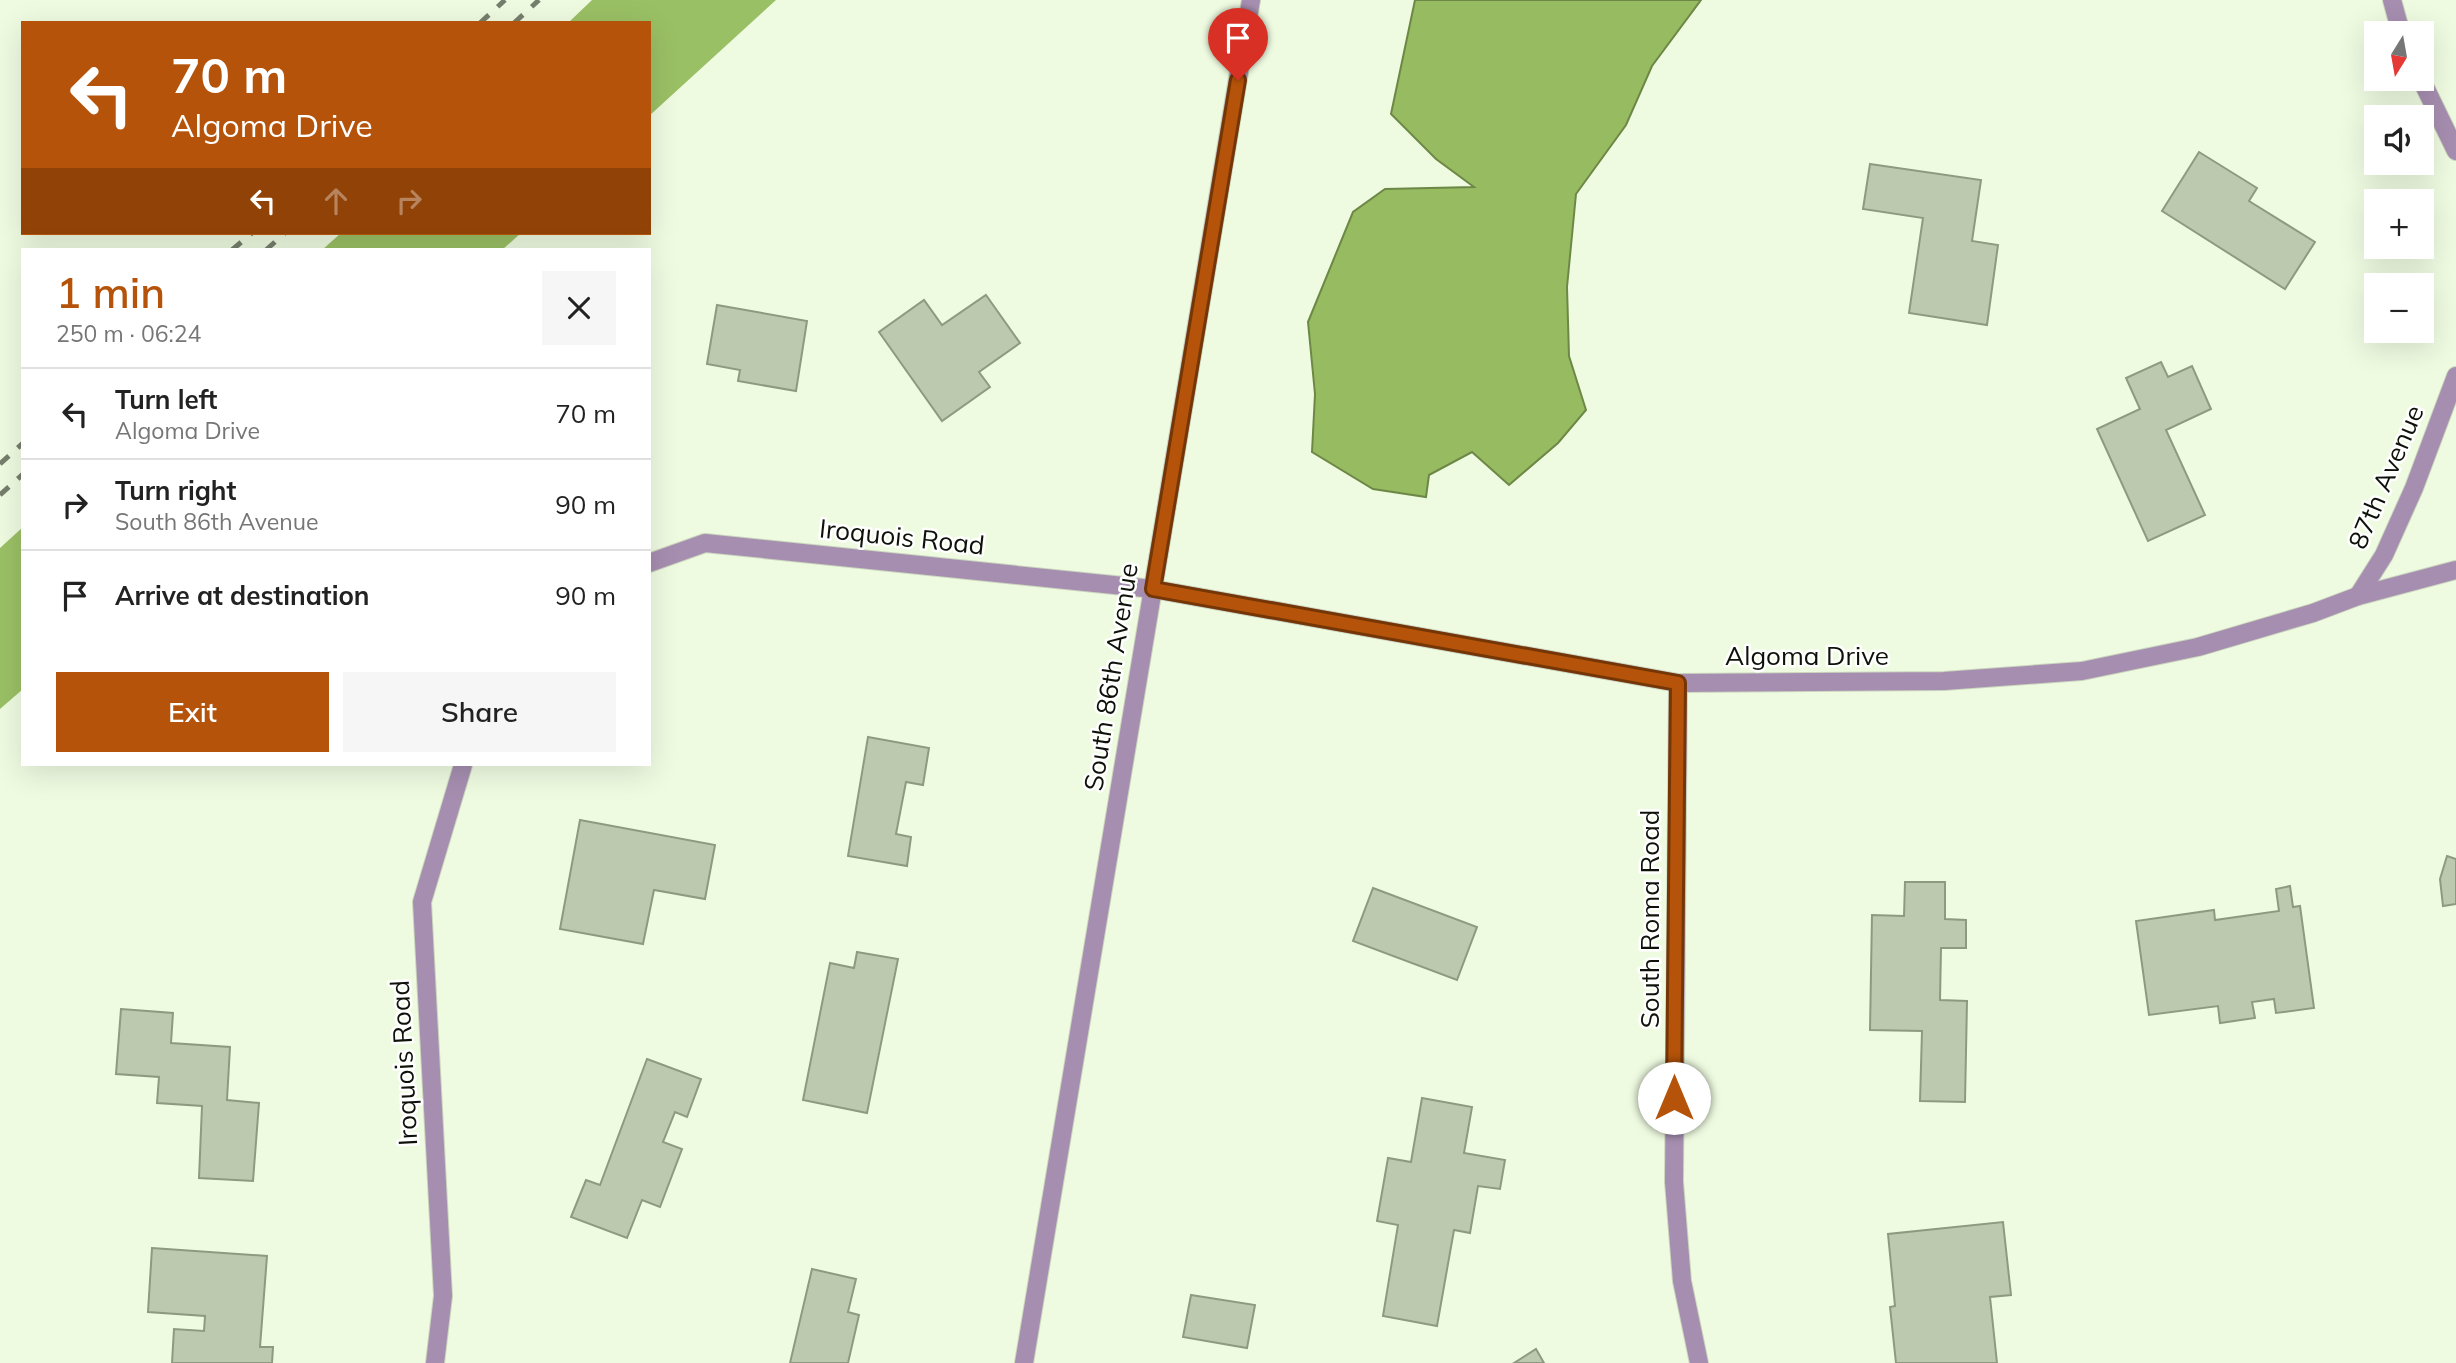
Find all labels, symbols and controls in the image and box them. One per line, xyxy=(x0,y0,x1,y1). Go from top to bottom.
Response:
pin xyxy=(1208,8,1268,80)
icon: arrive xyxy=(1219,19,1257,57)
north arrow xyxy=(2364,21,2434,91)
map controls xyxy=(2364,21,2434,343)
text: 70 m xyxy=(171,44,287,105)
icon: left xyxy=(56,49,147,140)
text: Algoma Drive xyxy=(171,105,373,145)
button: sound xyxy=(2364,105,2434,175)
icon: left xyxy=(244,182,282,220)
icon: ahead xyxy=(317,182,355,220)
icon: right xyxy=(390,182,428,220)
button: + xyxy=(2364,189,2434,259)
text: 1 min xyxy=(56,266,165,319)
button: close xyxy=(542,271,616,345)
button: − xyxy=(2364,273,2434,343)
text: 250 m · 06:24 xyxy=(56,319,201,348)
text: Turn left xyxy=(115,383,217,416)
icon: left xyxy=(56,395,94,433)
text: 70 m xyxy=(555,397,616,430)
street label: 87th Avenue xyxy=(2340,400,2431,554)
text: Algoma Drive xyxy=(115,416,260,445)
text: Turn right xyxy=(115,474,236,507)
icon: right xyxy=(56,486,94,524)
text: 90 m xyxy=(555,488,616,521)
text: South 86th Avenue xyxy=(115,507,319,536)
street label: Iroquois Road xyxy=(818,511,986,562)
street label: South 86th Avenue xyxy=(1076,561,1145,793)
icon: arrive xyxy=(56,577,94,615)
text: Arrive at destination xyxy=(115,579,370,612)
text: 90 m xyxy=(555,579,616,612)
street label: Algoma Drive xyxy=(1725,639,1889,672)
button: Exit xyxy=(56,672,329,752)
button: Share xyxy=(343,672,616,752)
street label: South Roma Road xyxy=(1633,810,1666,1028)
street label: Iroquois Road xyxy=(383,979,424,1147)
position arrow xyxy=(1637,1061,1711,1135)

